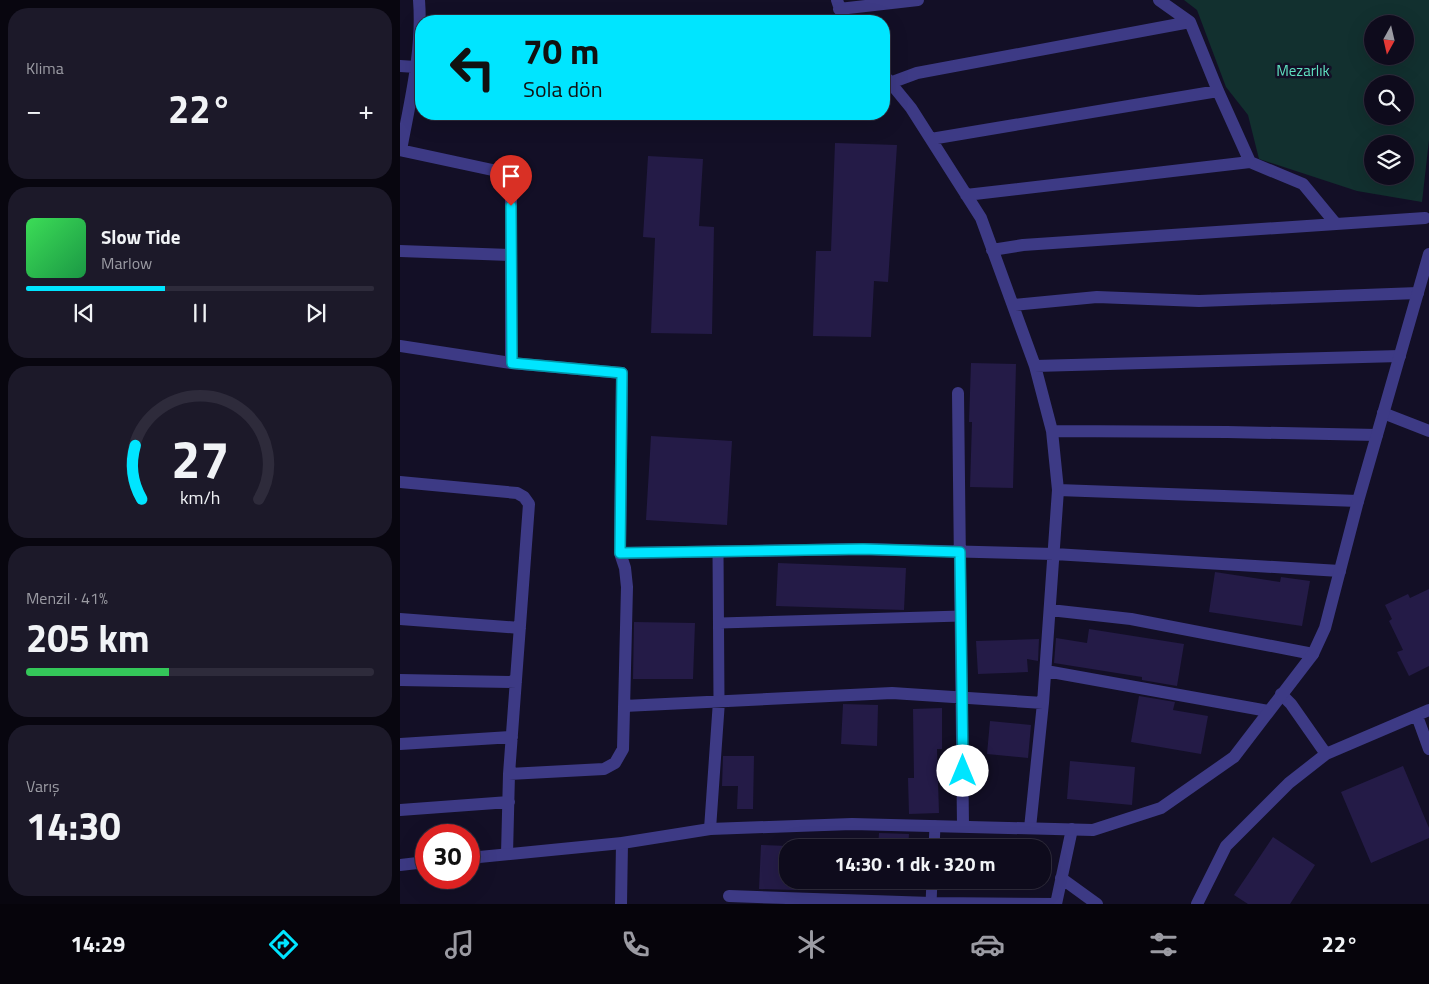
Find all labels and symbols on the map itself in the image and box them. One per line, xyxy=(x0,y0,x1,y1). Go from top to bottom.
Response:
north arrow xyxy=(1364,15,1414,65)
park label: Mezarlık xyxy=(1276,59,1330,82)
pin xyxy=(490,155,532,206)
position arrow xyxy=(936,744,988,796)
speed limit sign: 30 xyxy=(415,824,480,889)

